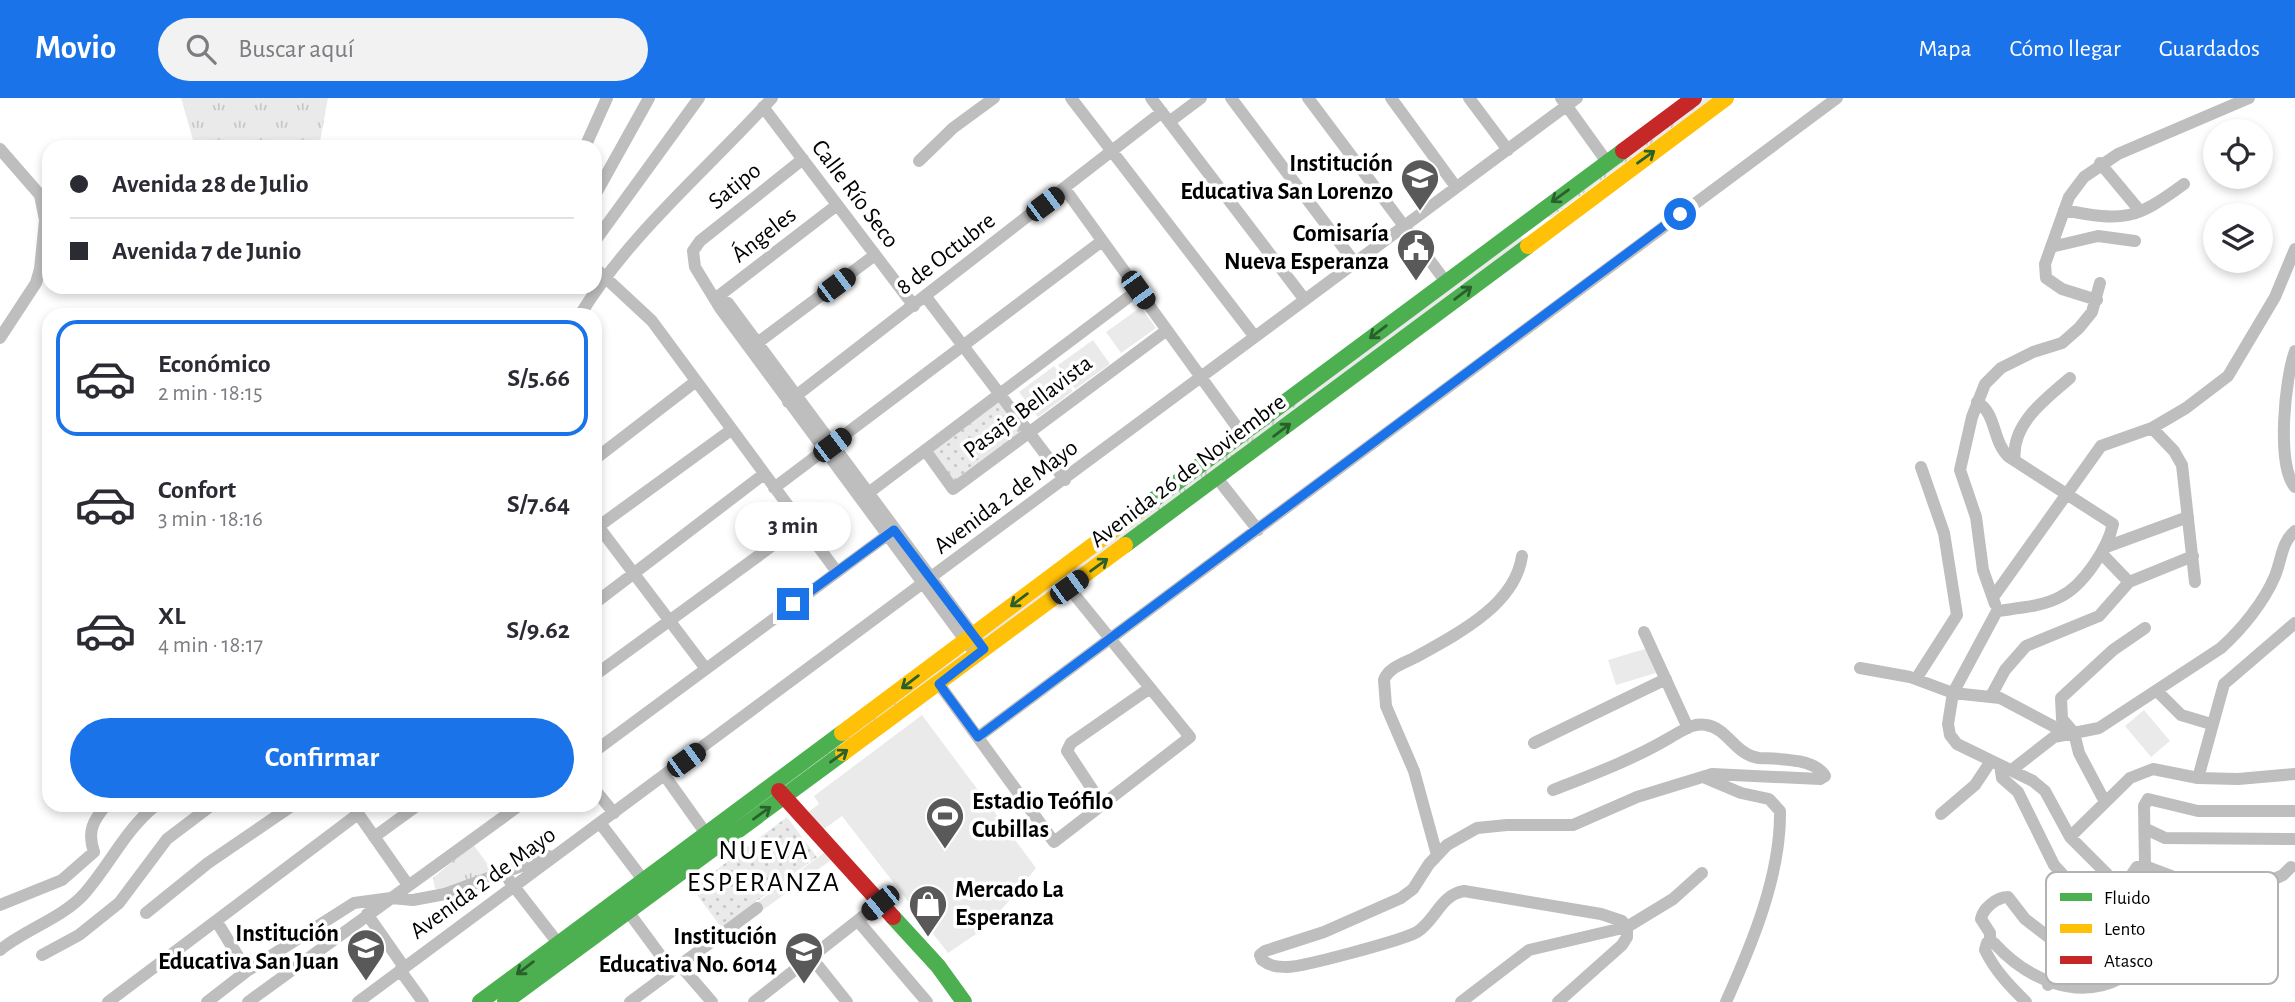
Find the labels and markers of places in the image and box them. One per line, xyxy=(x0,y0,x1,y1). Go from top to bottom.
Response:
place label: Institución Educativa San Lorenzo xyxy=(1180,152,1393,204)
school or university icon: Institución Educativa San Lorenzo xyxy=(1399,157,1441,212)
place label: Comisaría Nueva Esperanza xyxy=(1224,222,1389,274)
public building icon: Comisaría Nueva Esperanza xyxy=(1395,227,1437,282)
place label: Estadio Teófilo Cubillas xyxy=(972,790,1113,842)
sports icon: Estadio Teófilo Cubillas xyxy=(924,795,966,850)
place label: Mercado La Esperanza xyxy=(955,878,1064,930)
shop icon: Mercado La Esperanza xyxy=(907,883,949,938)
place label: Institución Educativa San Juan xyxy=(158,922,339,974)
place label: Institución Educativa No. 6014 xyxy=(598,925,777,977)
school or university icon: Institución Educativa San Juan xyxy=(345,927,387,982)
school or university icon: Institución Educativa No. 6014 xyxy=(783,930,825,985)

